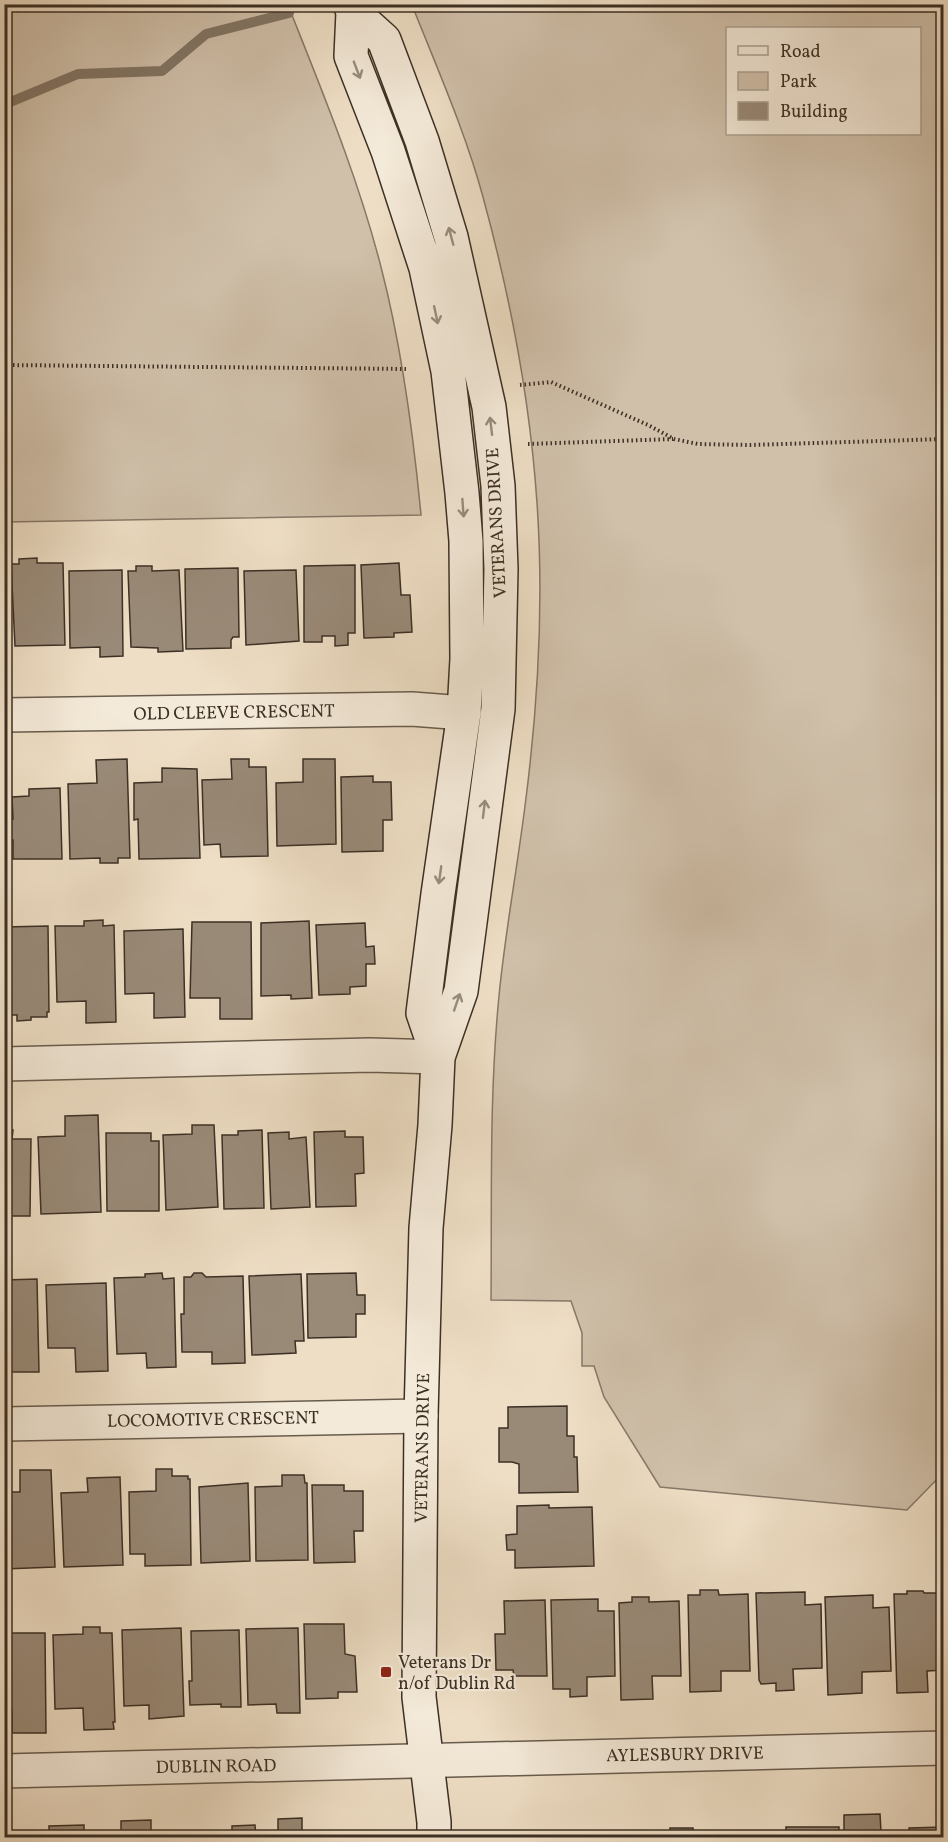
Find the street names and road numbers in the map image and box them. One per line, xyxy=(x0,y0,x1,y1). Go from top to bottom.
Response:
street label: VETERANS DRIVE xyxy=(481,447,514,599)
street label: OLD CLEEVE CRESCENT xyxy=(133,699,335,728)
street label: VETERANS DRIVE xyxy=(410,1372,437,1524)
street label: LOCOMOTIVE CRESCENT xyxy=(107,1406,320,1435)
street label: AYLESBURY DRIVE xyxy=(606,1742,764,1769)
street label: DUBLIN ROAD xyxy=(155,1754,277,1781)

